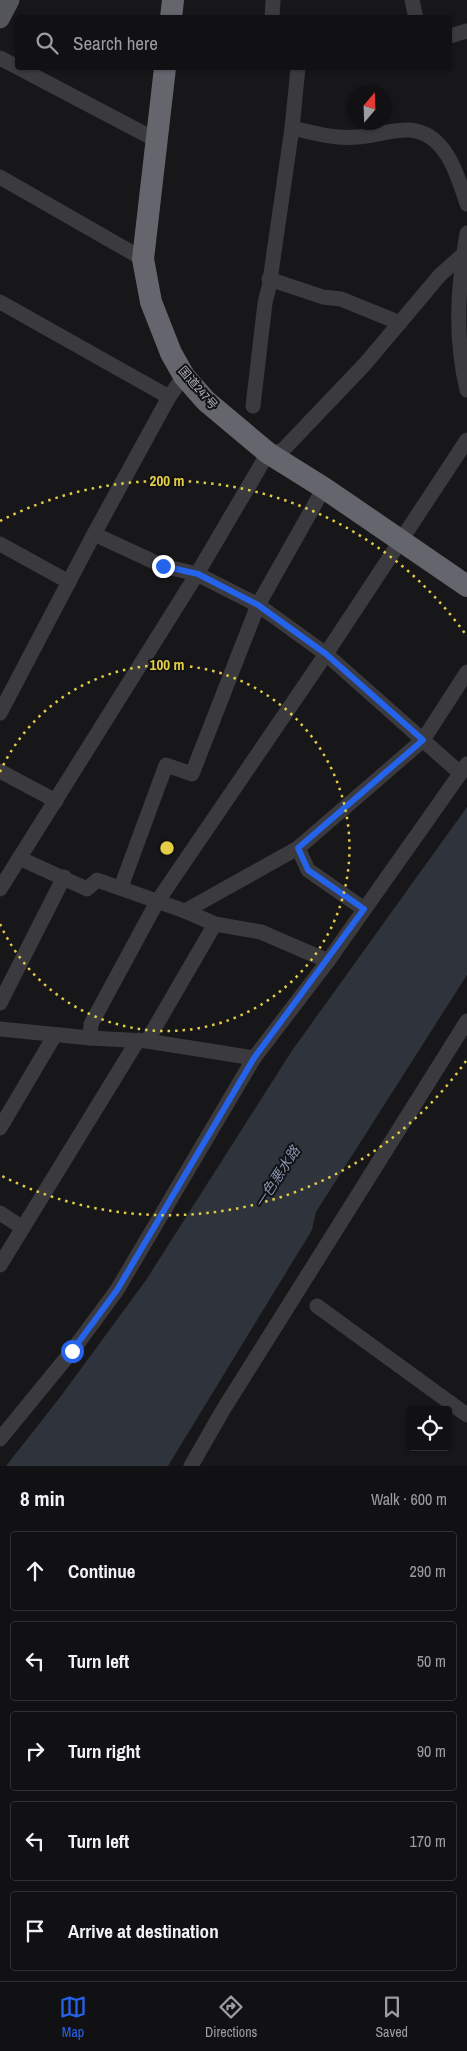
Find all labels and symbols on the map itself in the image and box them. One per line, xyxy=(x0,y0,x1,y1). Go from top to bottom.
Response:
north arrow xyxy=(347,85,392,130)
street label: 国道247号 xyxy=(175,363,221,413)
text: 200 m xyxy=(150,470,184,491)
route end xyxy=(152,555,175,578)
text: 100 m xyxy=(150,654,184,675)
centre of rings xyxy=(158,839,176,857)
water label: 一色悪水路 xyxy=(250,1142,304,1211)
route start xyxy=(61,1340,84,1363)

